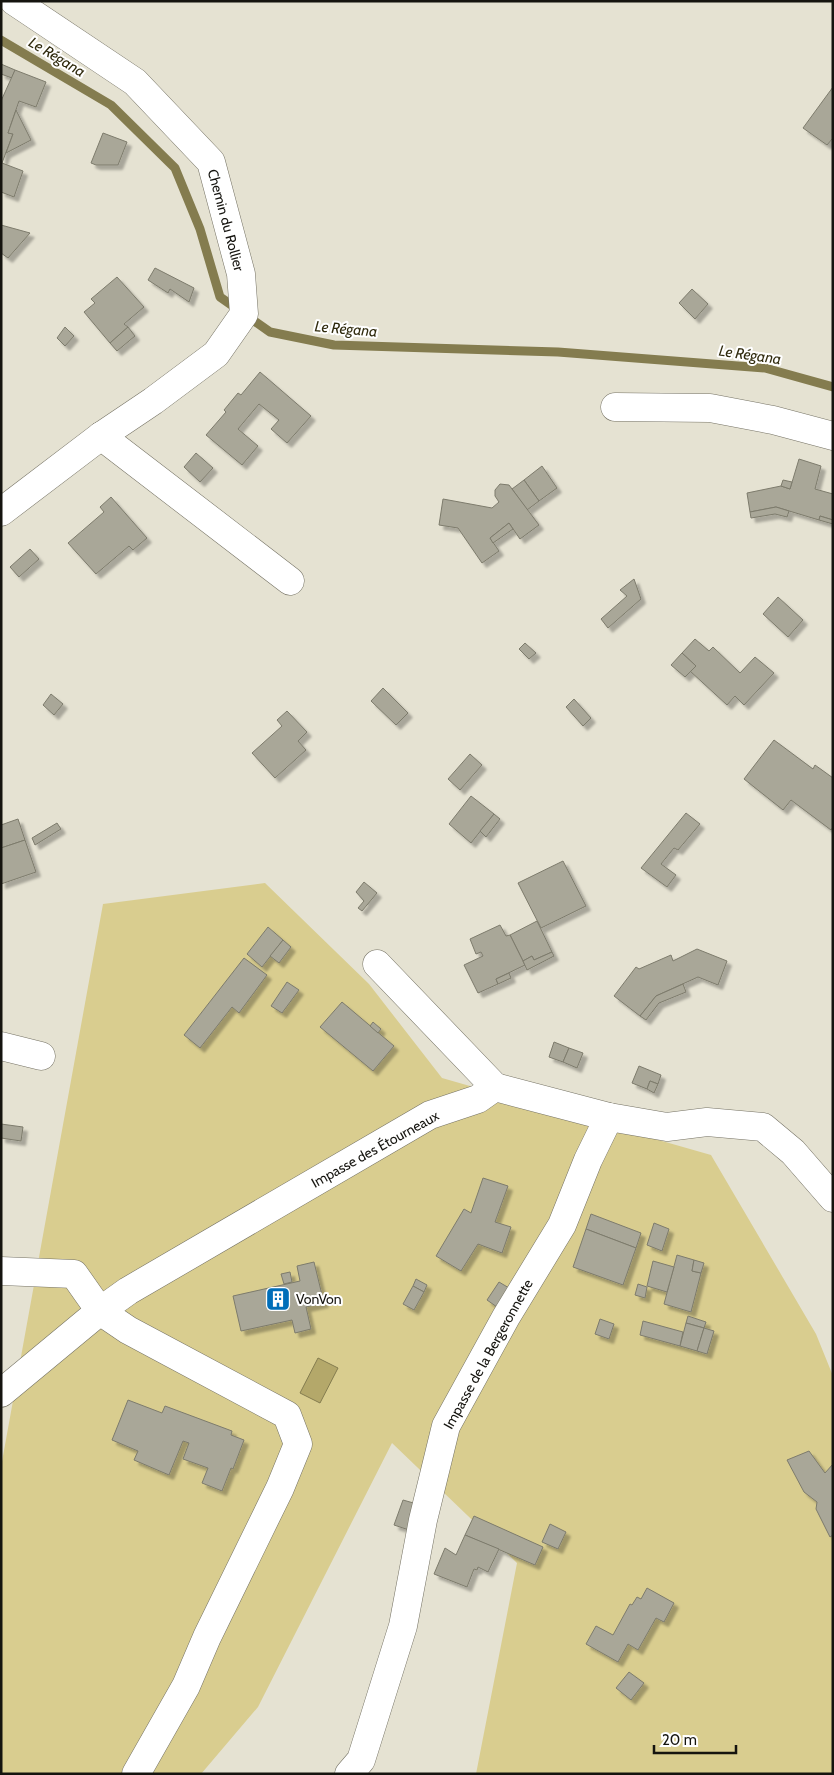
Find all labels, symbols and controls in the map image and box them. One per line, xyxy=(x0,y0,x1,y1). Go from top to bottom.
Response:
water label: Le Régana xyxy=(26,33,88,81)
street label: Chemin du Rollier xyxy=(204,167,248,274)
water label: Le Régana xyxy=(314,317,378,341)
water label: Le Régana xyxy=(718,342,782,368)
street label: Impasse des Étourneaux xyxy=(308,1106,442,1192)
street label: Impasse de la Bergeronnette xyxy=(439,1276,537,1432)
building icon: VonVon xyxy=(265,1286,291,1312)
place label: VonVon xyxy=(296,1290,342,1308)
scale bar xyxy=(654,1722,736,1754)
text: 20 m xyxy=(662,1731,697,1749)

